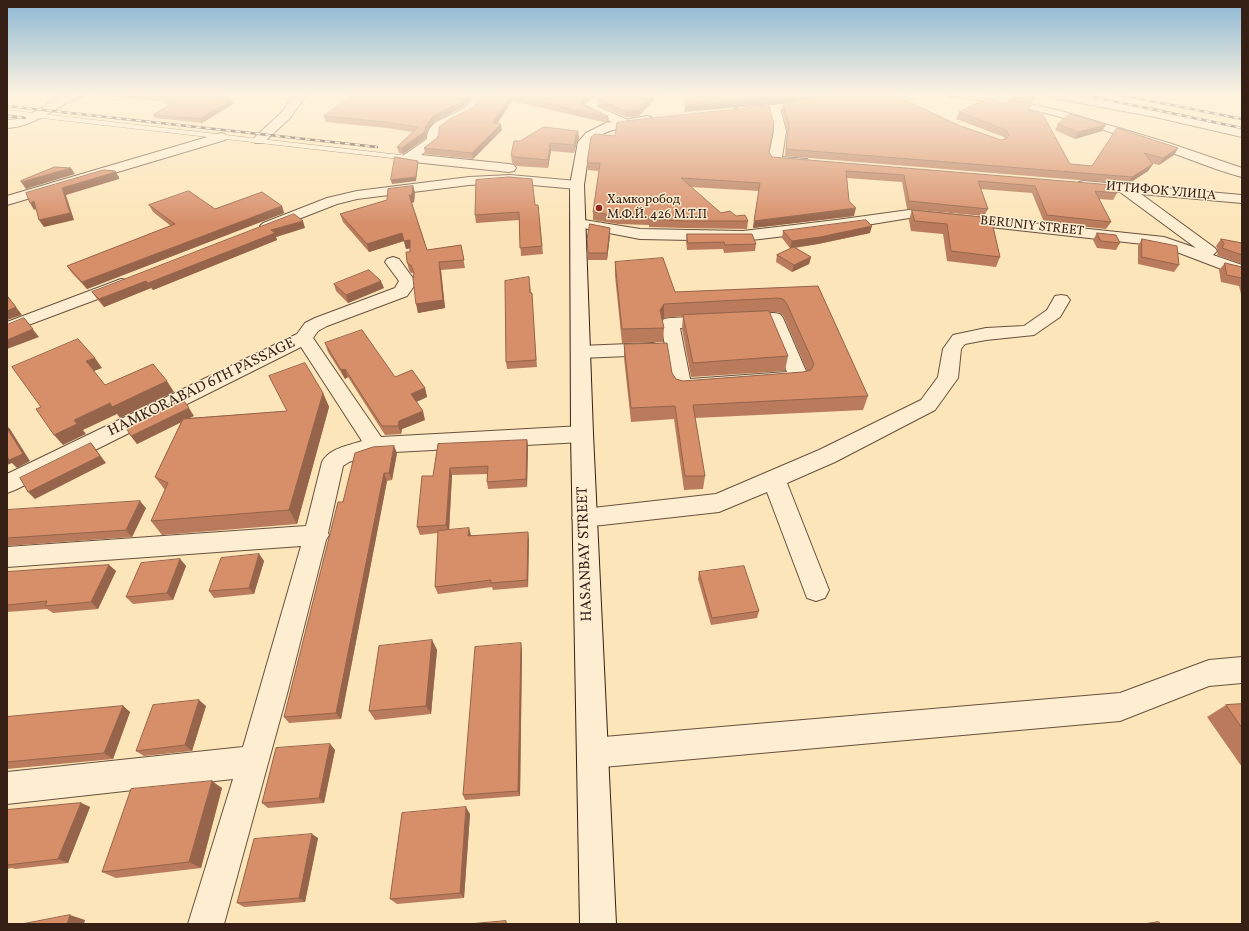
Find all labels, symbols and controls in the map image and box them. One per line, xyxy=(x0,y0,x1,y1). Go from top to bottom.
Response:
street label: ИТТИФОК УЛИЦА xyxy=(1105,179,1217,205)
place label: Хамкоробод М.Ф.Й. 426 М.Т.П xyxy=(607,193,707,224)
marker: Хамкоробод М.Ф.Й. 426 М.Т.П xyxy=(594,203,604,213)
street label: BERUNIY STREET xyxy=(979,214,1085,240)
street label: HAMKORABAD 6TH PASSAGE xyxy=(105,335,299,441)
street label: HASANBAY STREET xyxy=(575,486,597,622)

